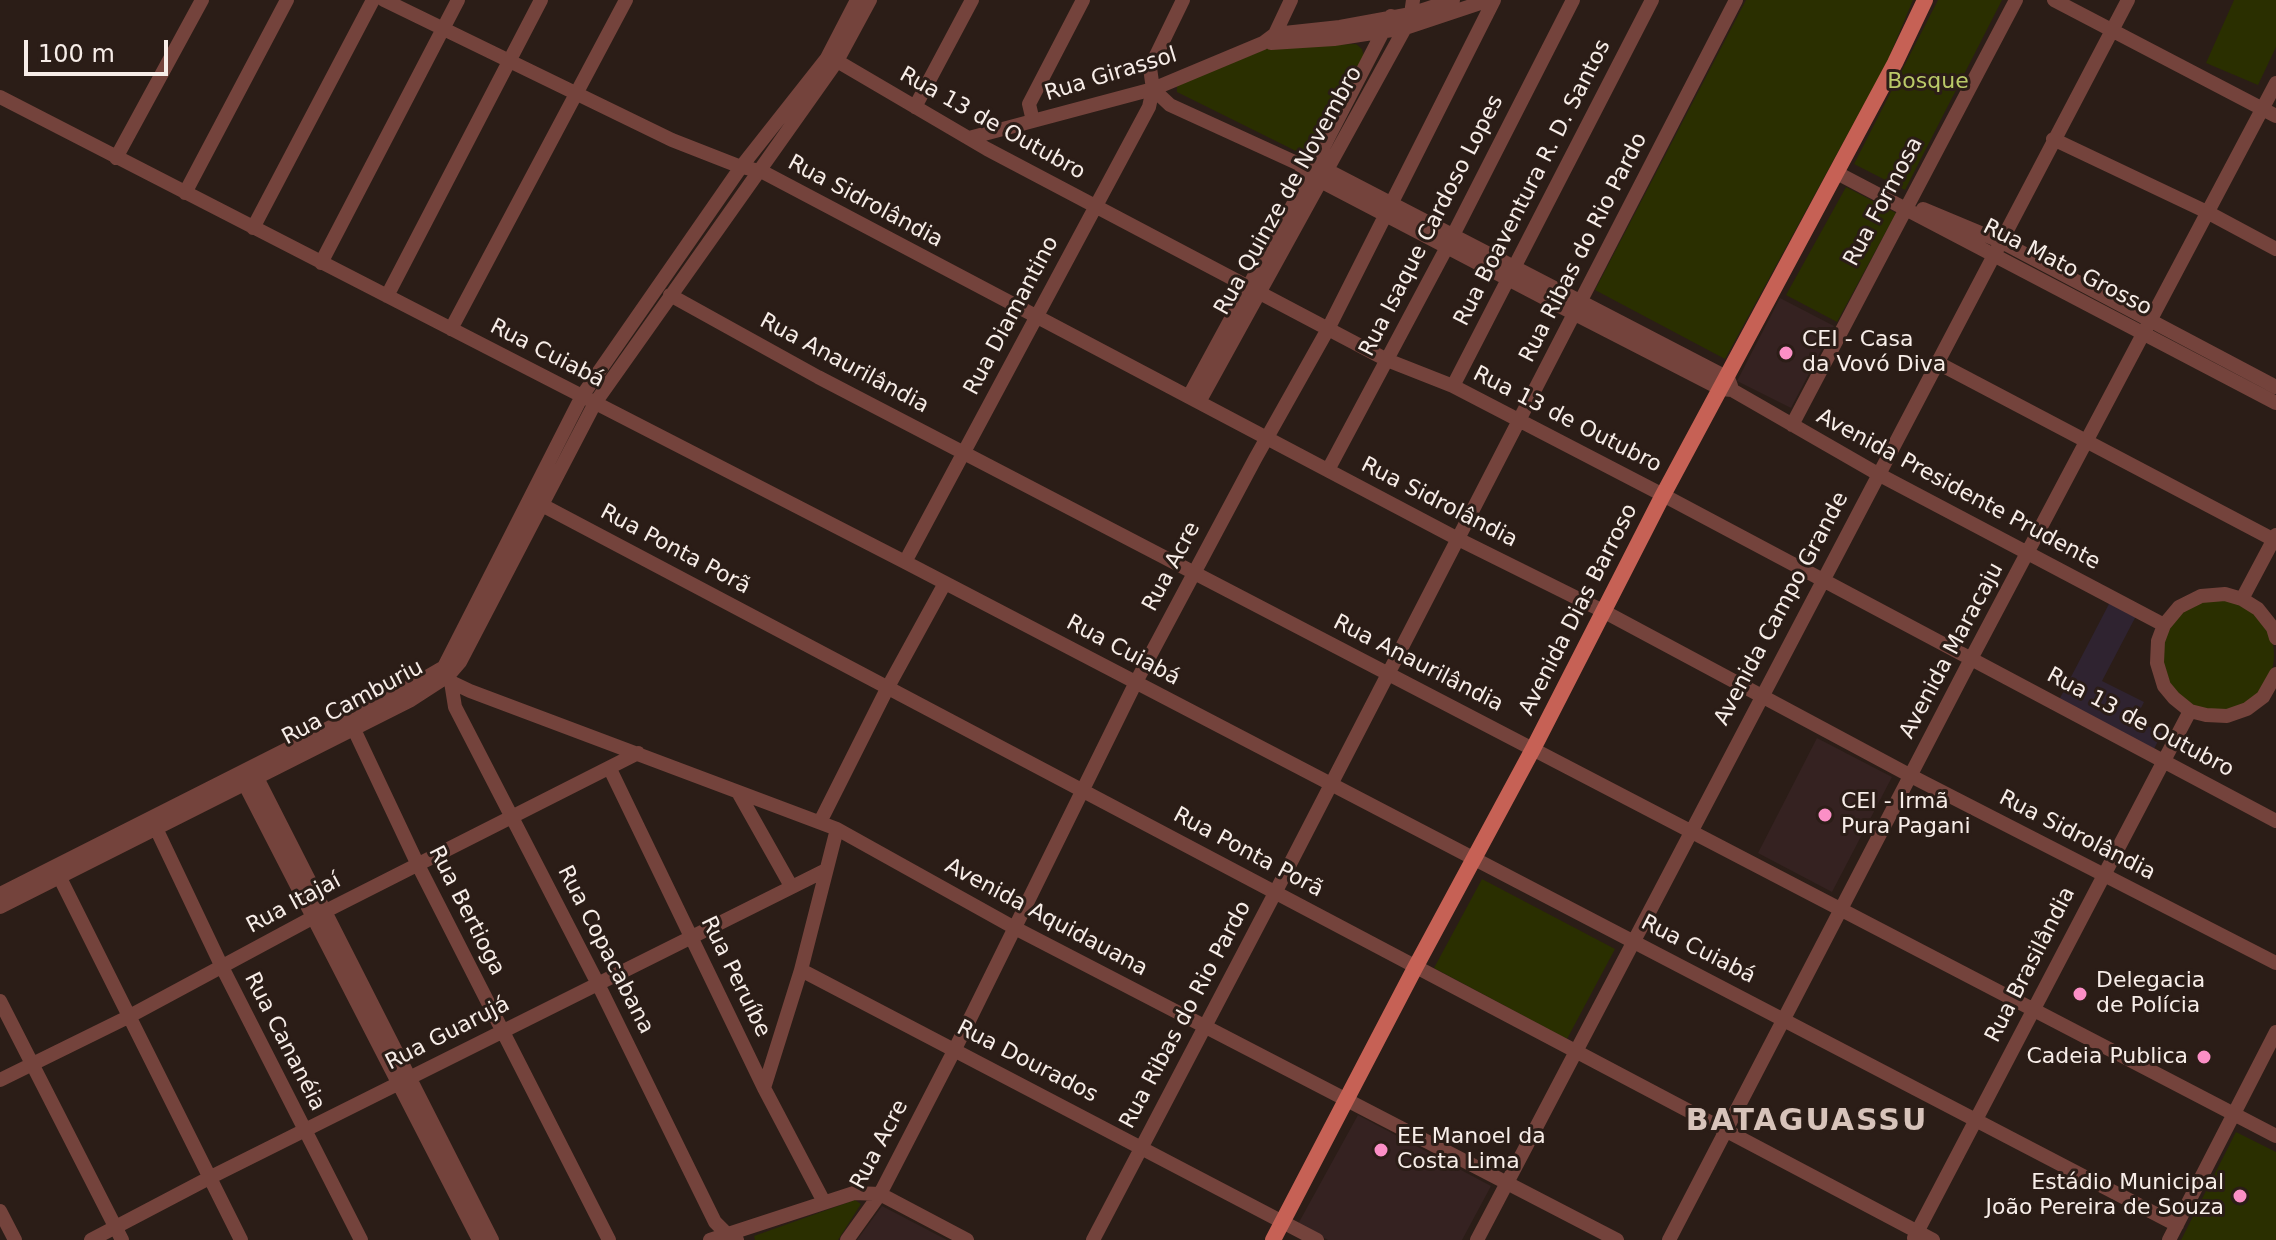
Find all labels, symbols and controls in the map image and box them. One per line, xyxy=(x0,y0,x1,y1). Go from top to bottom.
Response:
scale bar xyxy=(28,24,172,74)
street label: Rua Boaventura R. D. Santos xyxy=(1449,35,1617,331)
text: 100 m xyxy=(38,40,115,68)
street label: Rua Girassol xyxy=(1042,42,1180,108)
street label: Rua 13 de Outubro xyxy=(895,62,1089,186)
street label: Rua Quinze de Novembro xyxy=(1209,62,1369,320)
park label: Bosque xyxy=(1887,69,1969,95)
street label: Rua Isaque Cardoso Lopes xyxy=(1354,91,1510,361)
street label: Rua Ribas do Rio Pardo xyxy=(1515,129,1653,367)
street label: Rua Formosa xyxy=(1839,133,1929,271)
street label: Rua Sidrolândia xyxy=(783,150,947,254)
street label: Rua Mato Grosso xyxy=(1978,214,2156,322)
street label: Rua Diamantino xyxy=(959,232,1065,400)
street label: Rua Anaurilândia xyxy=(755,308,933,420)
street label: Rua Cuiabá xyxy=(485,314,609,394)
place label: CEI - Casa da Vovó Diva xyxy=(1802,327,1946,378)
marker: CEI - Casa da Vovó Diva xyxy=(1777,344,1795,362)
street label: Rua 13 de Outubro xyxy=(1468,361,1666,479)
street label: Avenida Presidente Prudente xyxy=(1812,404,2104,576)
street label: Rua Sidrolândia xyxy=(1356,452,1522,554)
street label: Avenida Campo Grande xyxy=(1709,488,1855,730)
street label: Rua Ponta Porã xyxy=(595,499,755,601)
street label: Avenida Dias Barroso xyxy=(1514,500,1644,720)
street label: Rua Acre xyxy=(1137,518,1207,616)
street label: Avenida Maracaju xyxy=(1894,559,2010,743)
street label: Rua Cuiabá xyxy=(1062,610,1184,692)
street label: Rua Anaurilândia xyxy=(1329,610,1507,718)
street label: Rua Camburiu xyxy=(278,655,428,751)
street label: Rua 13 de Outubro xyxy=(2042,663,2238,783)
street label: Rua Sidrolândia xyxy=(1994,785,2160,887)
place label: CEI - Irmã Pura Pagani xyxy=(1841,789,1971,840)
street label: Rua Ponta Porã xyxy=(1168,802,1328,904)
marker: CEI - Irmã Pura Pagani xyxy=(1816,806,1834,824)
street label: Rua Bertioga xyxy=(422,842,510,980)
street label: Avenida Aquidauana xyxy=(940,853,1152,983)
street label: Rua Copacabana xyxy=(551,861,659,1039)
street label: Rua Itajaí xyxy=(242,868,346,940)
street label: Rua Brasilândia xyxy=(1980,883,2082,1047)
street label: Rua Ribas do Rio Pardo xyxy=(1115,897,1257,1133)
street label: Rua Cuiabá xyxy=(1636,910,1760,990)
street label: Rua Peruíbe xyxy=(694,912,776,1042)
street label: Rua Cananéia xyxy=(238,968,330,1116)
place label: Delegacia de Polícia xyxy=(2096,968,2205,1020)
marker: Delegacia de Polícia xyxy=(2071,985,2089,1003)
street label: Rua Guarujá xyxy=(382,991,514,1077)
street label: Rua Dourados xyxy=(952,1015,1102,1109)
place label: Cadeia Publica xyxy=(2026,1044,2188,1070)
marker: Cadeia Publica xyxy=(2195,1048,2213,1066)
street label: Rua Acre xyxy=(845,1096,915,1194)
district label: BATAGUASSU xyxy=(1686,1104,1928,1140)
place label: EE Manoel da Costa Lima xyxy=(1397,1124,1546,1176)
marker: EE Manoel da Costa Lima xyxy=(1372,1141,1390,1159)
place label: Estádio Municipal João Pereira de Souza xyxy=(1985,1170,2224,1222)
marker: Estádio Municipal João Pereira de Souza xyxy=(2231,1187,2249,1205)

